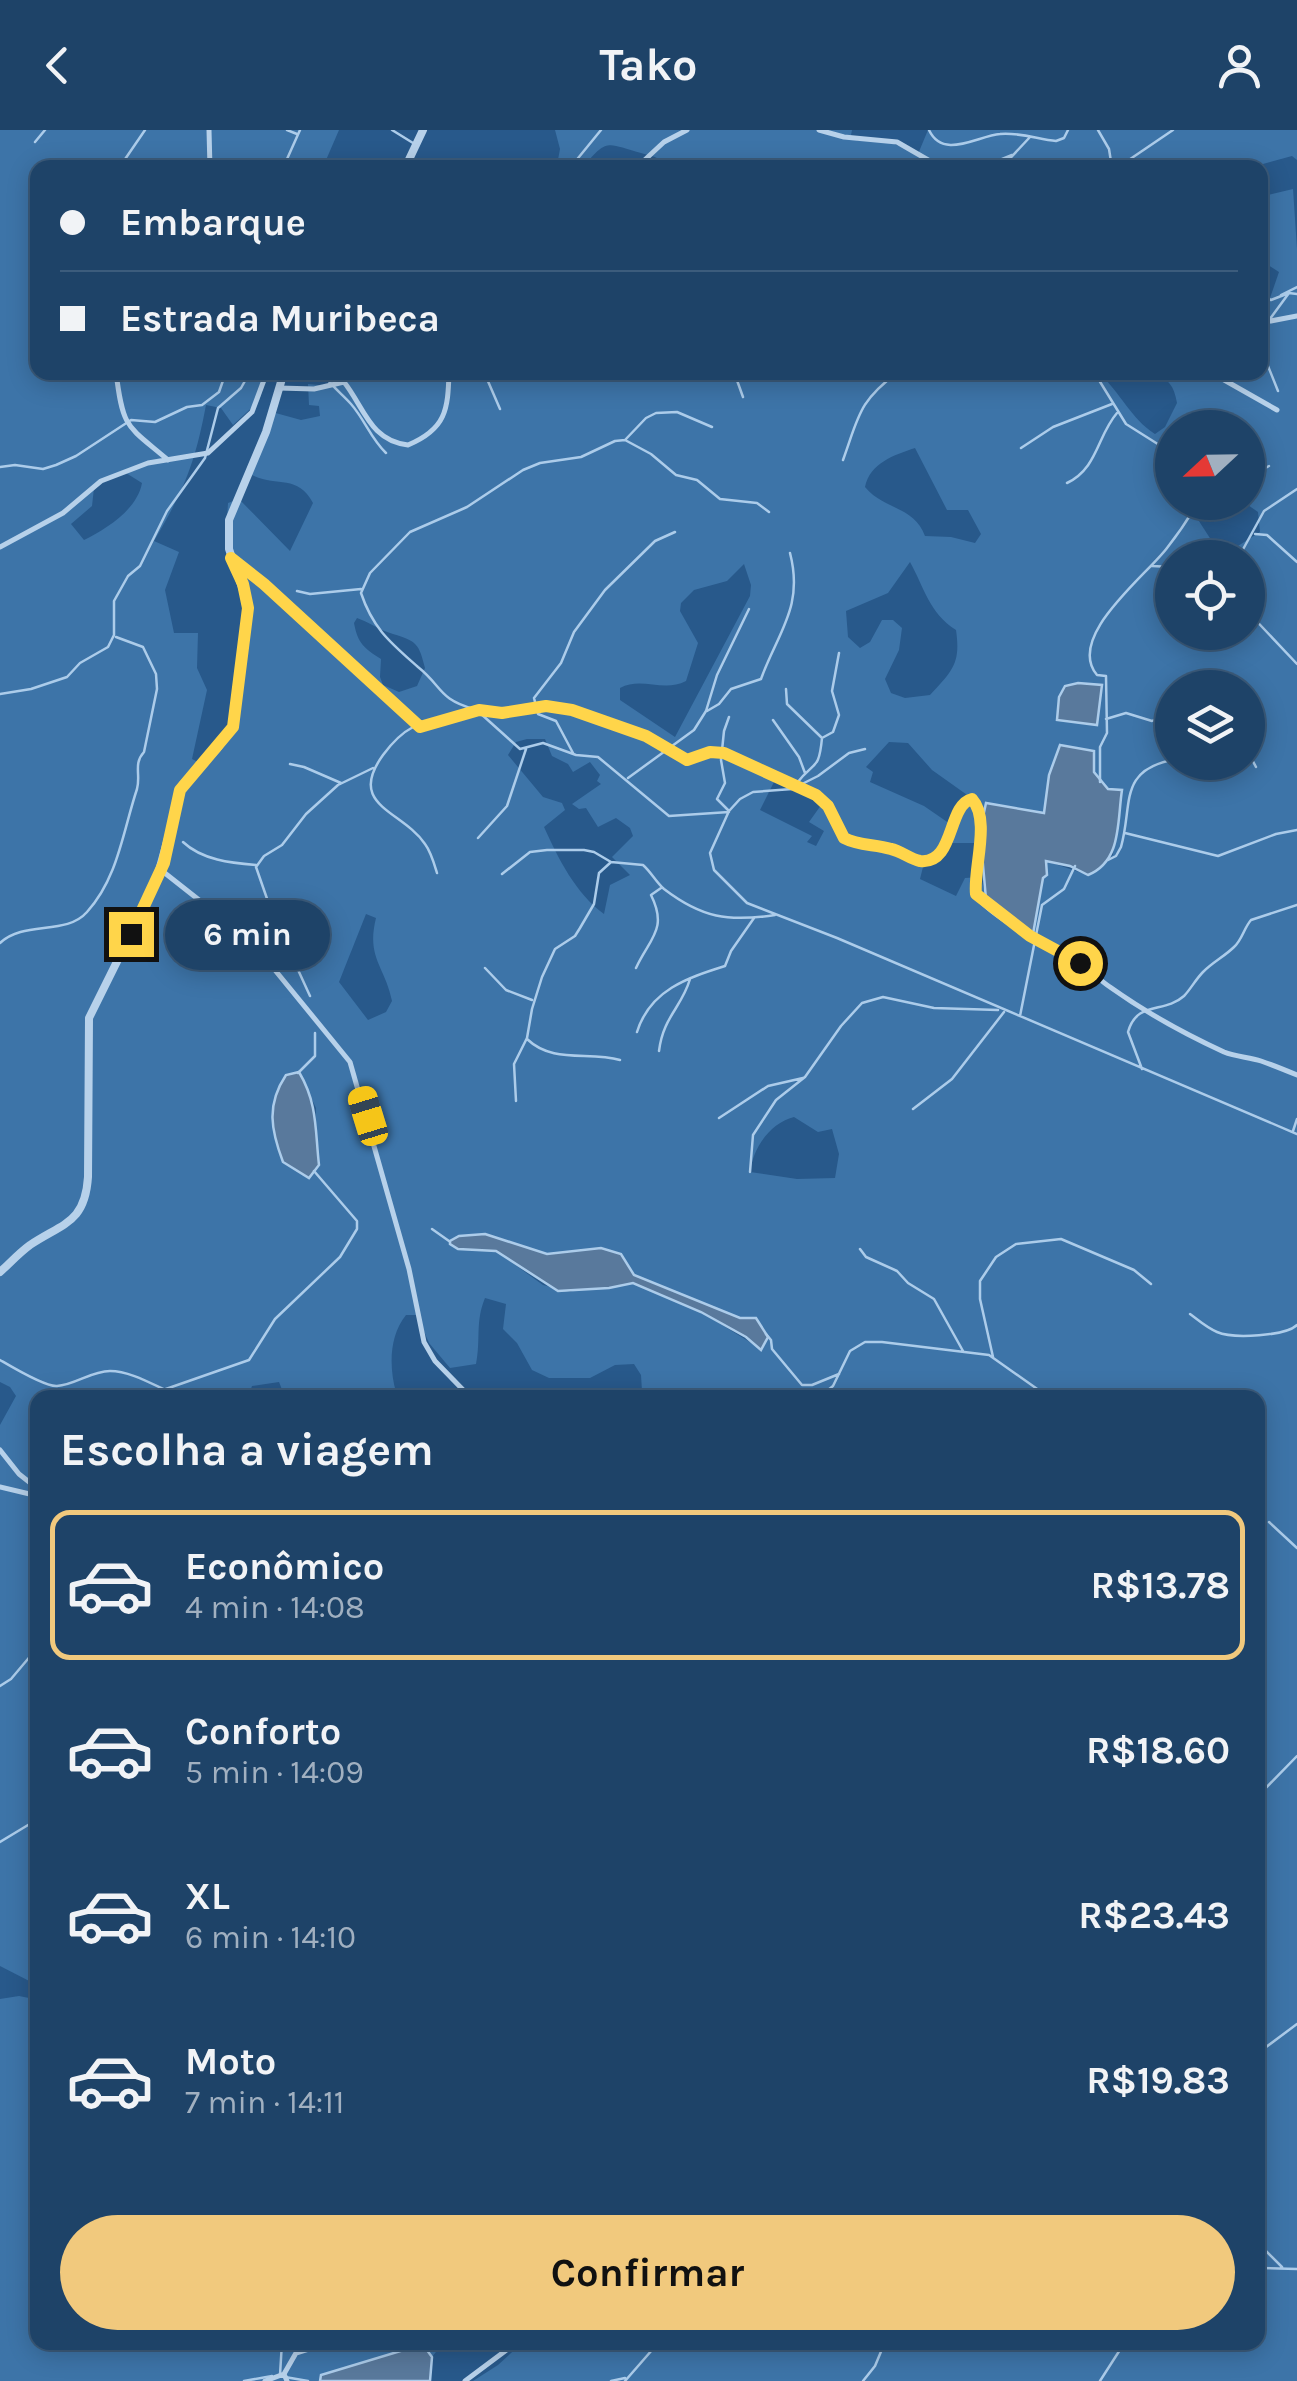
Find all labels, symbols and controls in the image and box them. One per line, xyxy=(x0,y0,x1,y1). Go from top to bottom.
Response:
icon: back xyxy=(30,38,85,93)
icon: person xyxy=(1212,38,1267,93)
text: Tako xyxy=(599,39,698,91)
text: Embarque xyxy=(120,200,306,245)
text: Estrada Muribeca xyxy=(120,296,440,341)
north arrow xyxy=(1155,410,1265,520)
map controls xyxy=(1155,410,1265,780)
button: locate xyxy=(1155,540,1265,650)
button: layers xyxy=(1155,670,1265,780)
callout: 6 min xyxy=(166,899,331,969)
route end xyxy=(109,912,154,957)
text: 6 min xyxy=(203,916,292,953)
route start xyxy=(1058,941,1103,986)
car xyxy=(345,1083,391,1149)
text: Escolha a viagem xyxy=(60,1424,434,1476)
icon: car xyxy=(65,1540,155,1630)
text: Econômico xyxy=(185,1544,384,1589)
text: R$13.78 xyxy=(1091,1563,1230,1608)
text: 4 min · 14:08 xyxy=(185,1589,365,1626)
icon: car xyxy=(65,1705,155,1795)
text: Conforto xyxy=(185,1709,341,1754)
text: R$18.60 xyxy=(1086,1728,1230,1773)
text: 5 min · 14:09 xyxy=(185,1754,364,1791)
icon: car xyxy=(65,1870,155,1960)
text: XL xyxy=(185,1874,230,1919)
text: R$23.43 xyxy=(1078,1893,1230,1938)
text: 6 min · 14:10 xyxy=(185,1919,356,1956)
icon: car xyxy=(65,2035,155,2125)
text: Moto xyxy=(185,2039,276,2084)
text: R$19.83 xyxy=(1086,2058,1230,2103)
text: 7 min · 14:11 xyxy=(185,2084,344,2121)
button: Confirmar xyxy=(60,2215,1235,2330)

